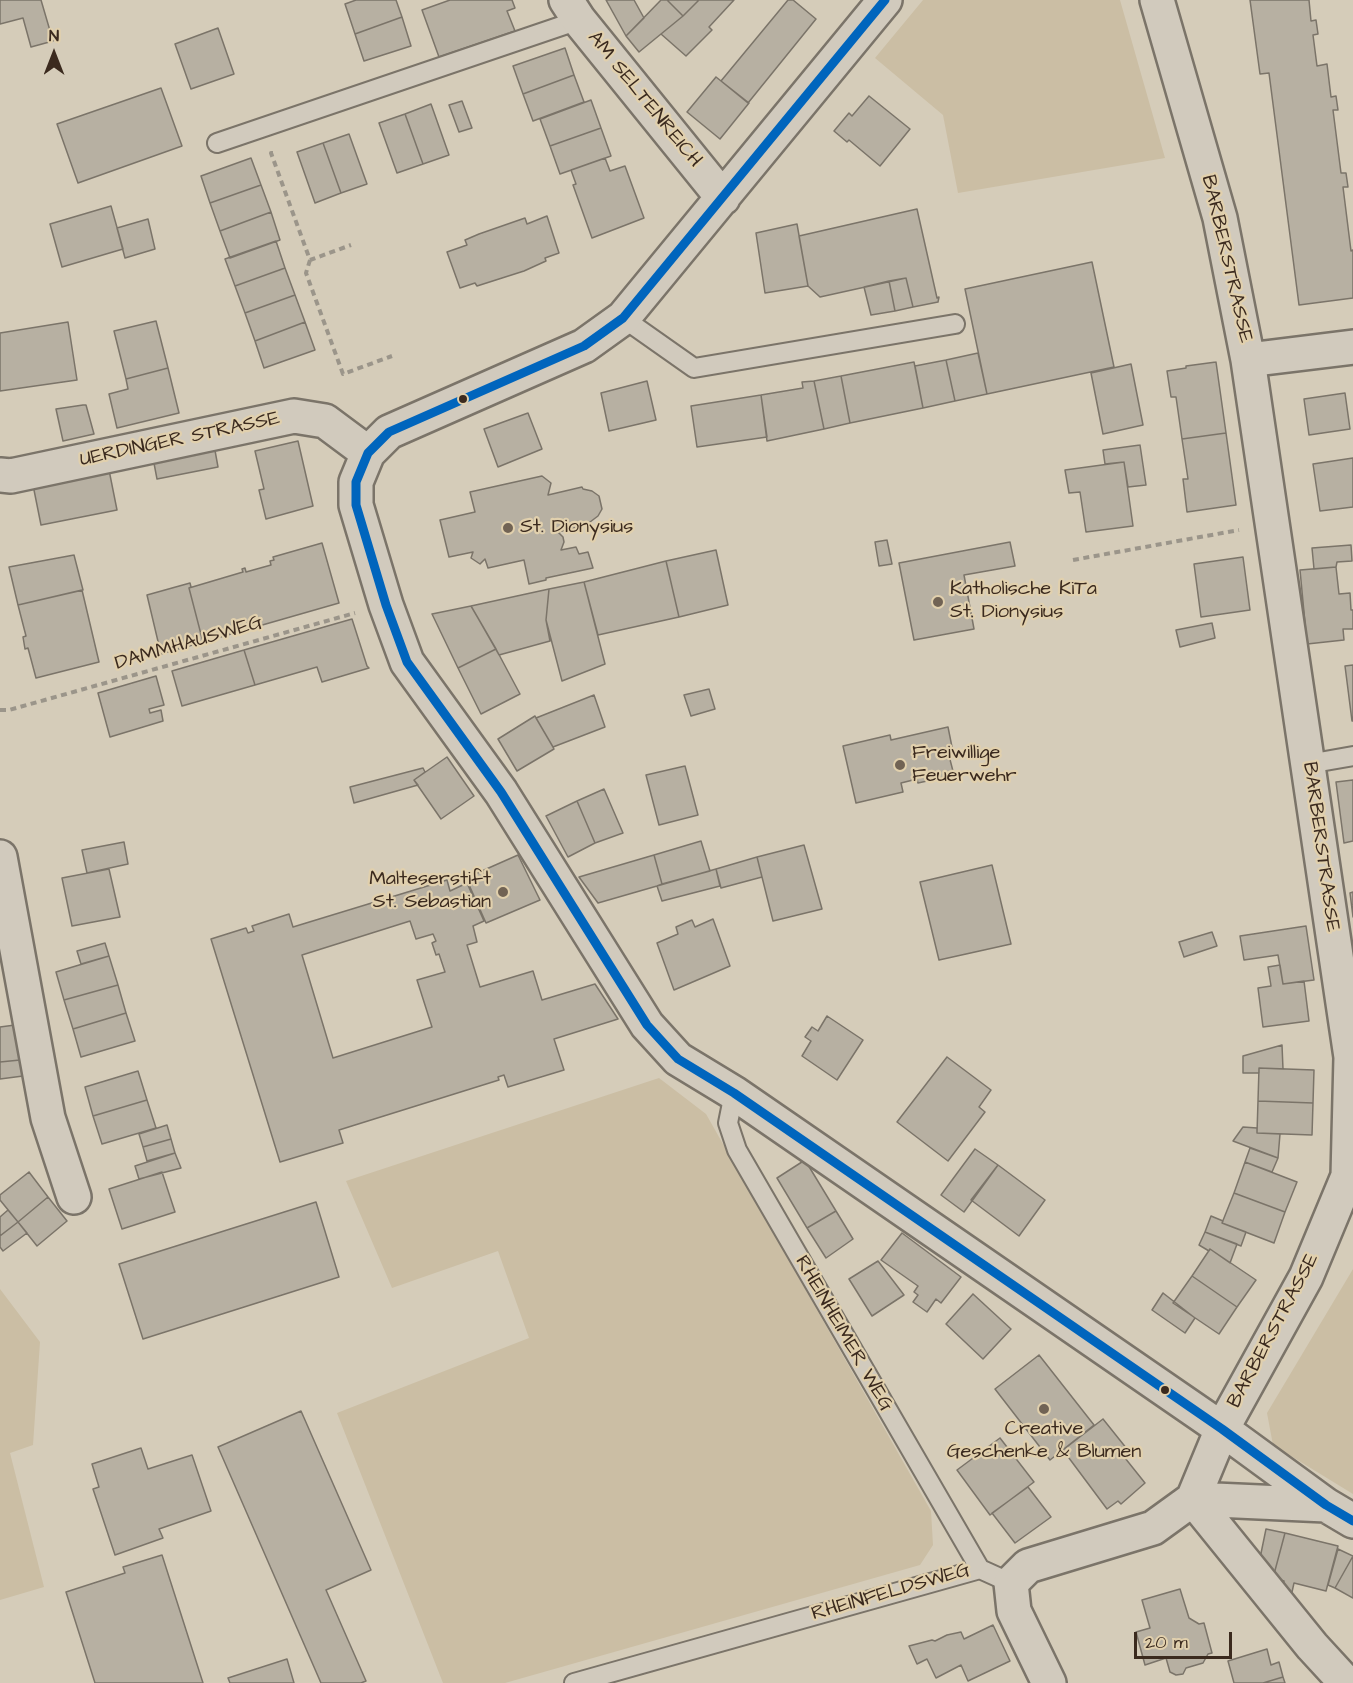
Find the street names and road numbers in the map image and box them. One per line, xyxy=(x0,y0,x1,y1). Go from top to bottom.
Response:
street label: AM SELTENREICH xyxy=(582,27,706,173)
street label: BARBERSTRASSE xyxy=(1195,173,1257,345)
street label: UERDINGER STRASSE xyxy=(78,407,282,473)
street label: DAMMHAUSWEG xyxy=(112,611,266,677)
street label: BARBERSTRASSE xyxy=(1296,760,1344,934)
street label: BARBERSTRASSE xyxy=(1223,1250,1325,1412)
street label: RHEINHEIMER WEG xyxy=(789,1252,897,1416)
street label: RHEINFELDSWEG xyxy=(809,1559,973,1627)

